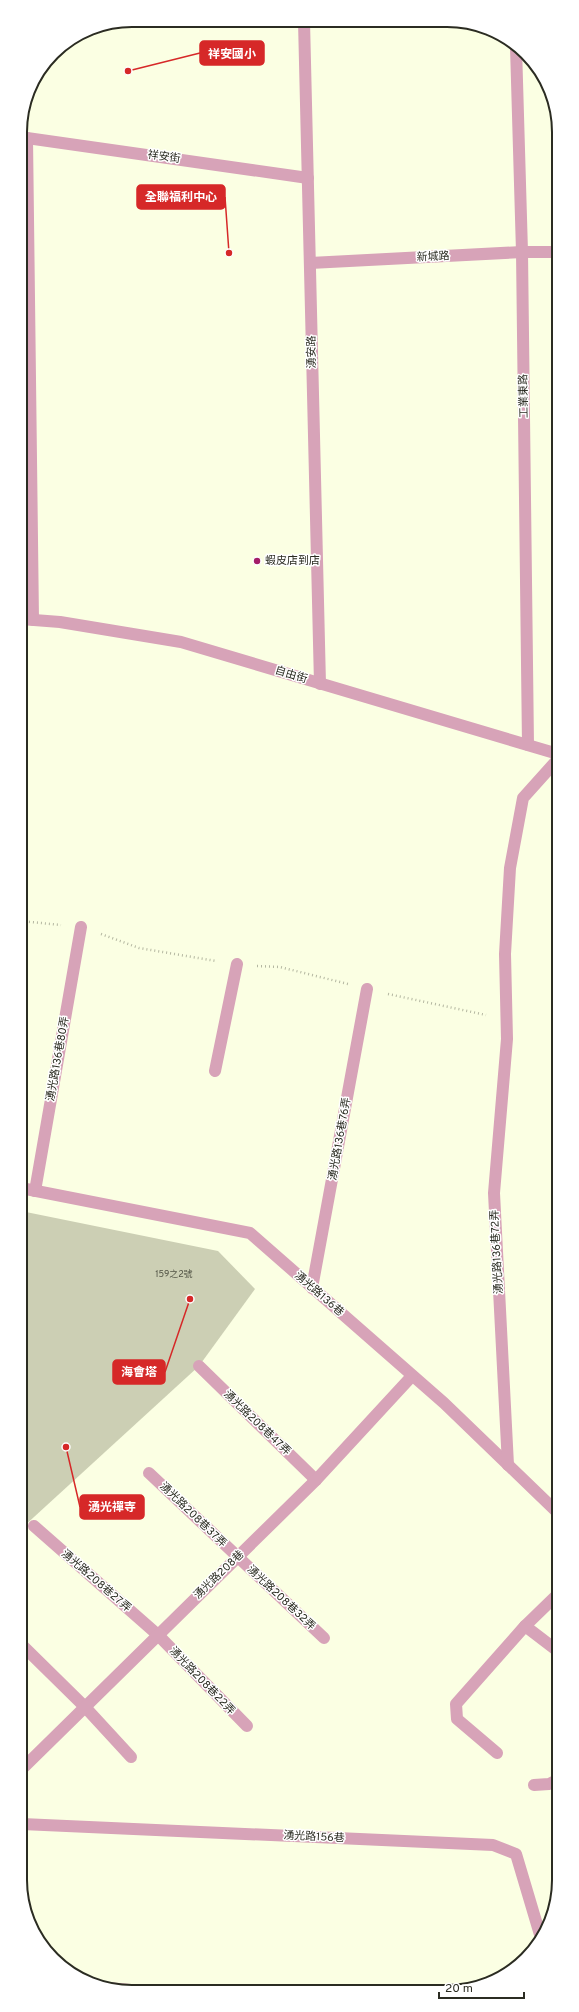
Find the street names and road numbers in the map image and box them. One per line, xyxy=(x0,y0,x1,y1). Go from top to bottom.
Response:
street label: 祥安街 xyxy=(147,148,181,166)
street label: 新城路 xyxy=(416,249,450,265)
street label: 湧安路 xyxy=(305,335,319,369)
street label: 工業東路 xyxy=(517,374,531,418)
street label: 自由街 xyxy=(273,663,309,687)
street label: 湧光路136巷80弄 xyxy=(44,1015,72,1103)
street label: 湧光路136巷76弄 xyxy=(326,1096,354,1182)
street label: 湧光路136巷72弄 xyxy=(488,1209,506,1295)
street label: 湧光路136巷 xyxy=(291,1269,347,1319)
street label: 湧光路208巷47弄 xyxy=(220,1387,294,1459)
street label: 湧光路208巷37弄 xyxy=(157,1479,229,1551)
street label: 湧光路208巷27弄 xyxy=(58,1547,134,1615)
street label: 湧光路208巷 xyxy=(191,1548,247,1602)
street label: 湧光路208巷32弄 xyxy=(244,1563,318,1633)
street label: 湧光路208巷22弄 xyxy=(166,1644,238,1718)
street label: 湧光路156巷 xyxy=(283,1828,345,1846)

